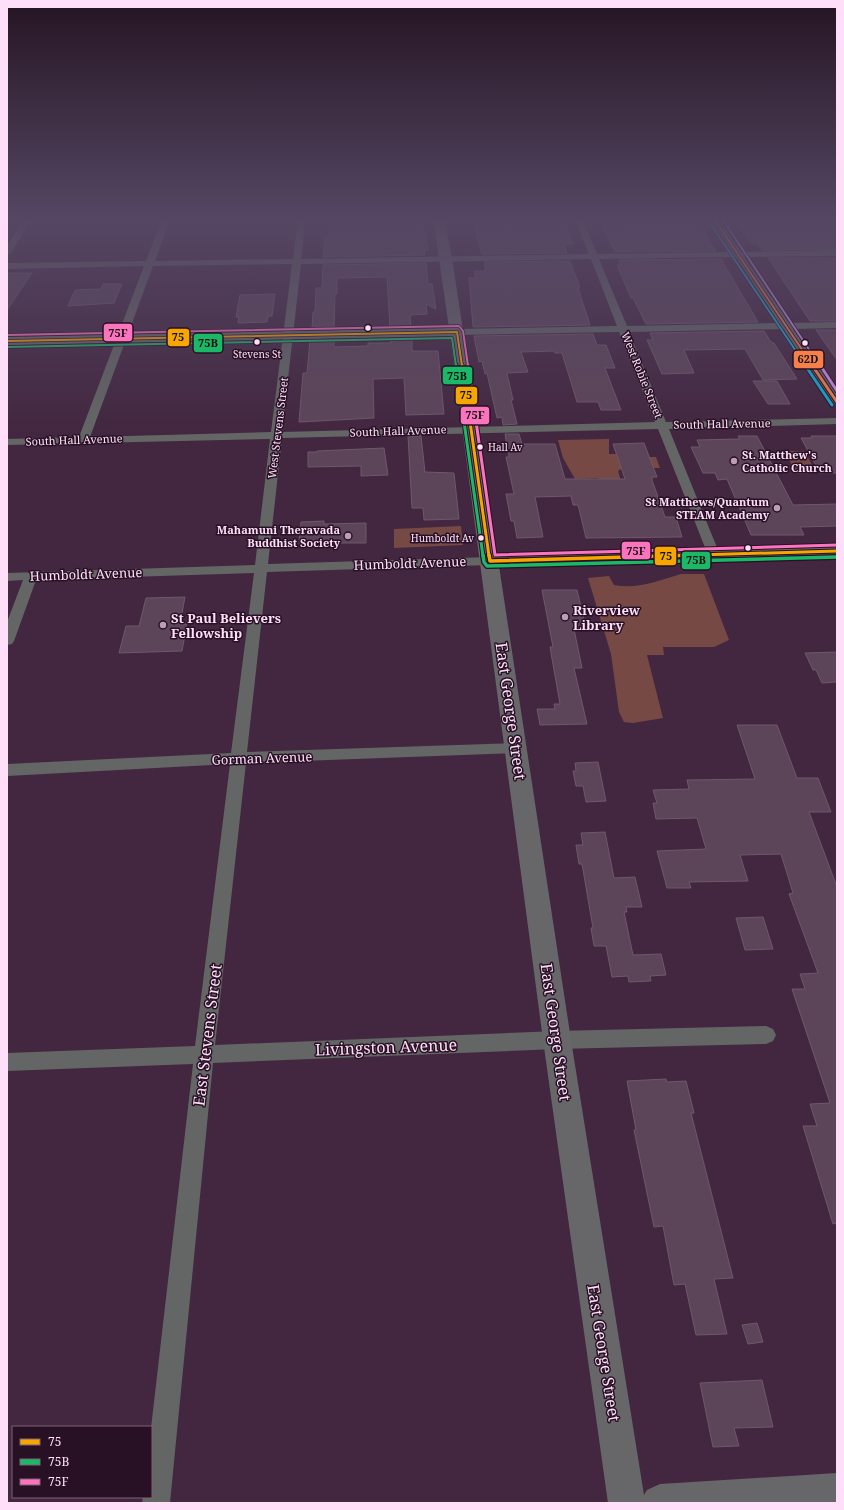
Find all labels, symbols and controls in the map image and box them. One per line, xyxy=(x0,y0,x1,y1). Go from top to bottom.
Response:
line badge: 75F xyxy=(103,323,133,342)
unlabelled marker xyxy=(363,323,373,333)
text: 75F xyxy=(108,325,128,340)
line badge: 75 xyxy=(167,328,190,347)
text: 75 xyxy=(172,329,184,344)
street label: West Robie Street xyxy=(618,329,667,420)
line badge: 75B xyxy=(193,333,223,353)
text: 75B xyxy=(198,335,218,350)
marker: Stevens St xyxy=(252,337,262,347)
unlabelled marker xyxy=(800,338,810,348)
place label: Stevens St xyxy=(233,347,281,361)
line badge: 62D xyxy=(793,350,824,369)
text: 62D xyxy=(798,351,818,366)
line badge: 75B xyxy=(442,366,473,385)
text: 75B xyxy=(447,368,467,383)
street label: West Stevens Street xyxy=(264,376,291,479)
line badge: 75 xyxy=(455,386,478,405)
text: 75 xyxy=(460,387,472,402)
line badge: 75F xyxy=(460,406,490,425)
text: 75F xyxy=(465,407,485,422)
street label: South Hall Avenue xyxy=(673,415,771,432)
street label: South Hall Avenue xyxy=(349,421,447,440)
street label: South Hall Avenue xyxy=(25,430,123,449)
place label: Hall Av xyxy=(488,440,523,454)
marker: Hall Av xyxy=(475,442,485,452)
place label: St. Matthew's Catholic Church xyxy=(742,447,832,475)
marker: St. Matthew's Catholic Church xyxy=(729,456,739,466)
place label: St Matthews/Quantum STEAM Academy xyxy=(645,494,770,522)
marker: St Matthews/Quantum STEAM Academy xyxy=(772,503,782,513)
place label: Mahamuni Theravada Buddhist Society xyxy=(217,522,341,550)
marker: Mahamuni Theravada Buddhist Society xyxy=(343,531,353,541)
place label: Humboldt Av xyxy=(411,531,474,545)
marker: Humboldt Av xyxy=(476,533,486,543)
line badge: 75F xyxy=(621,541,651,560)
text: 75F xyxy=(626,543,646,558)
unlabelled marker xyxy=(743,543,753,553)
line badge: 75 xyxy=(654,546,677,566)
text: 75 xyxy=(660,548,672,563)
line badge: 75B xyxy=(681,551,711,570)
street label: Humboldt Avenue xyxy=(353,552,467,574)
text: 75B xyxy=(686,552,706,567)
street label: Humboldt Avenue xyxy=(29,563,143,585)
place label: Riverview Library xyxy=(573,601,641,634)
place label: St Paul Believers Fellowship xyxy=(171,609,281,642)
marker: Riverview Library xyxy=(560,612,570,622)
marker: St Paul Believers Fellowship xyxy=(158,620,168,630)
street label: East George Street xyxy=(490,641,532,782)
street label: Gorman Avenue xyxy=(211,747,313,769)
street label: East Stevens Street xyxy=(187,962,227,1107)
street label: East George Street xyxy=(535,962,577,1103)
street label: Livingston Avenue xyxy=(315,1034,457,1060)
street label: East George Street xyxy=(582,1283,626,1424)
legend xyxy=(12,1426,152,1498)
text: 75 xyxy=(48,1433,61,1450)
text: 75B xyxy=(48,1453,69,1470)
text: 75F xyxy=(48,1473,69,1490)

